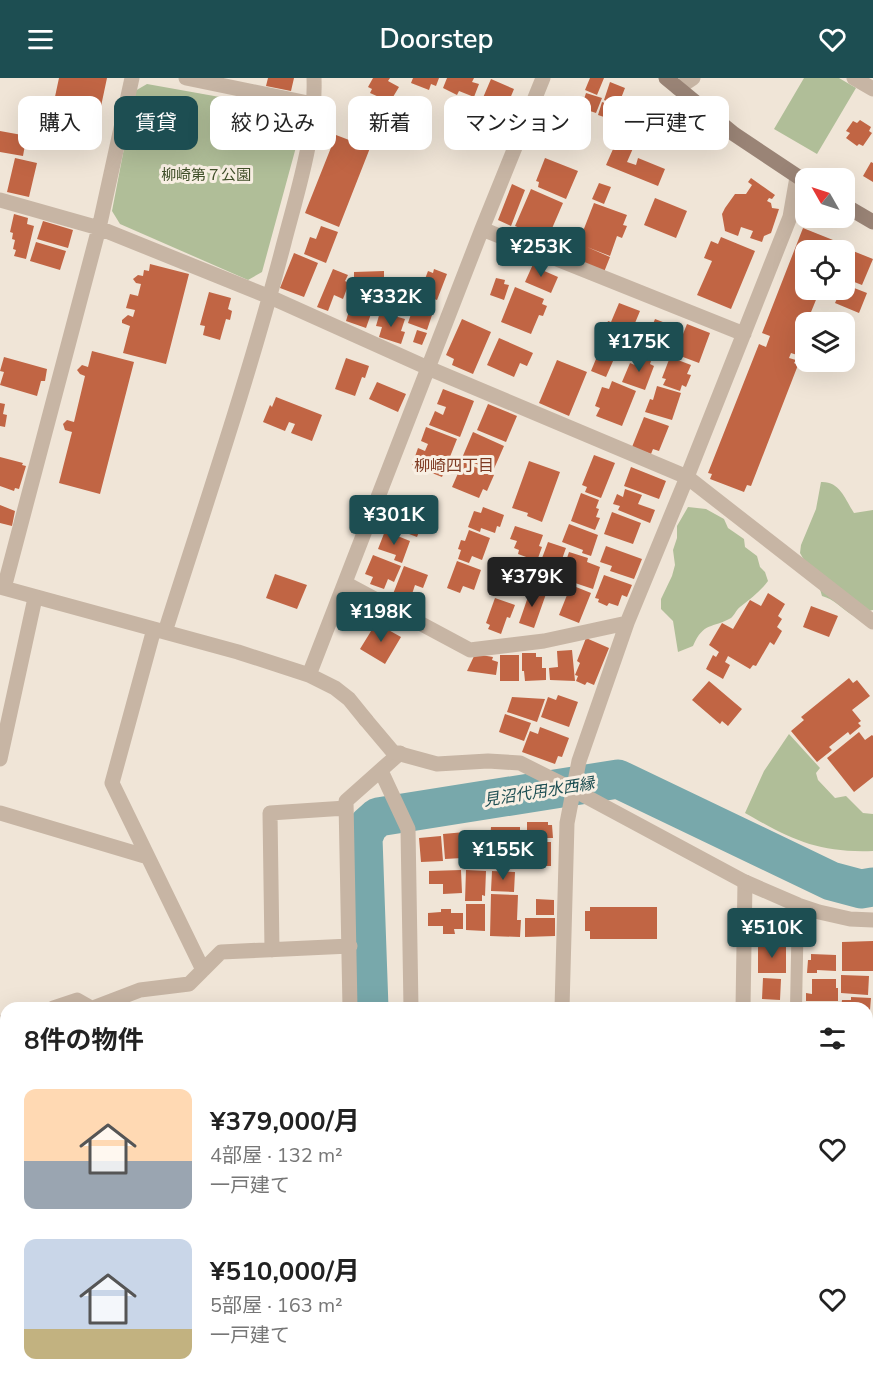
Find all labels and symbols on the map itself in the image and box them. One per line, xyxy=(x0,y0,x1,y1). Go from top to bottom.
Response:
park label: 柳崎第７公園 xyxy=(161,165,251,185)
north arrow xyxy=(795,168,855,228)
pin: ¥253K xyxy=(499,227,583,278)
pin: ¥332K xyxy=(349,277,433,328)
pin: ¥175K xyxy=(597,322,681,373)
district label: 柳崎四丁目 xyxy=(414,455,494,477)
pin: ¥301K xyxy=(352,495,436,546)
pin: ¥379K xyxy=(490,557,574,608)
pin: ¥198K xyxy=(339,592,423,643)
water label: 見沼代用水西縁 xyxy=(482,772,598,812)
pin: ¥155K xyxy=(461,830,545,881)
pin: ¥510K xyxy=(730,908,814,959)

